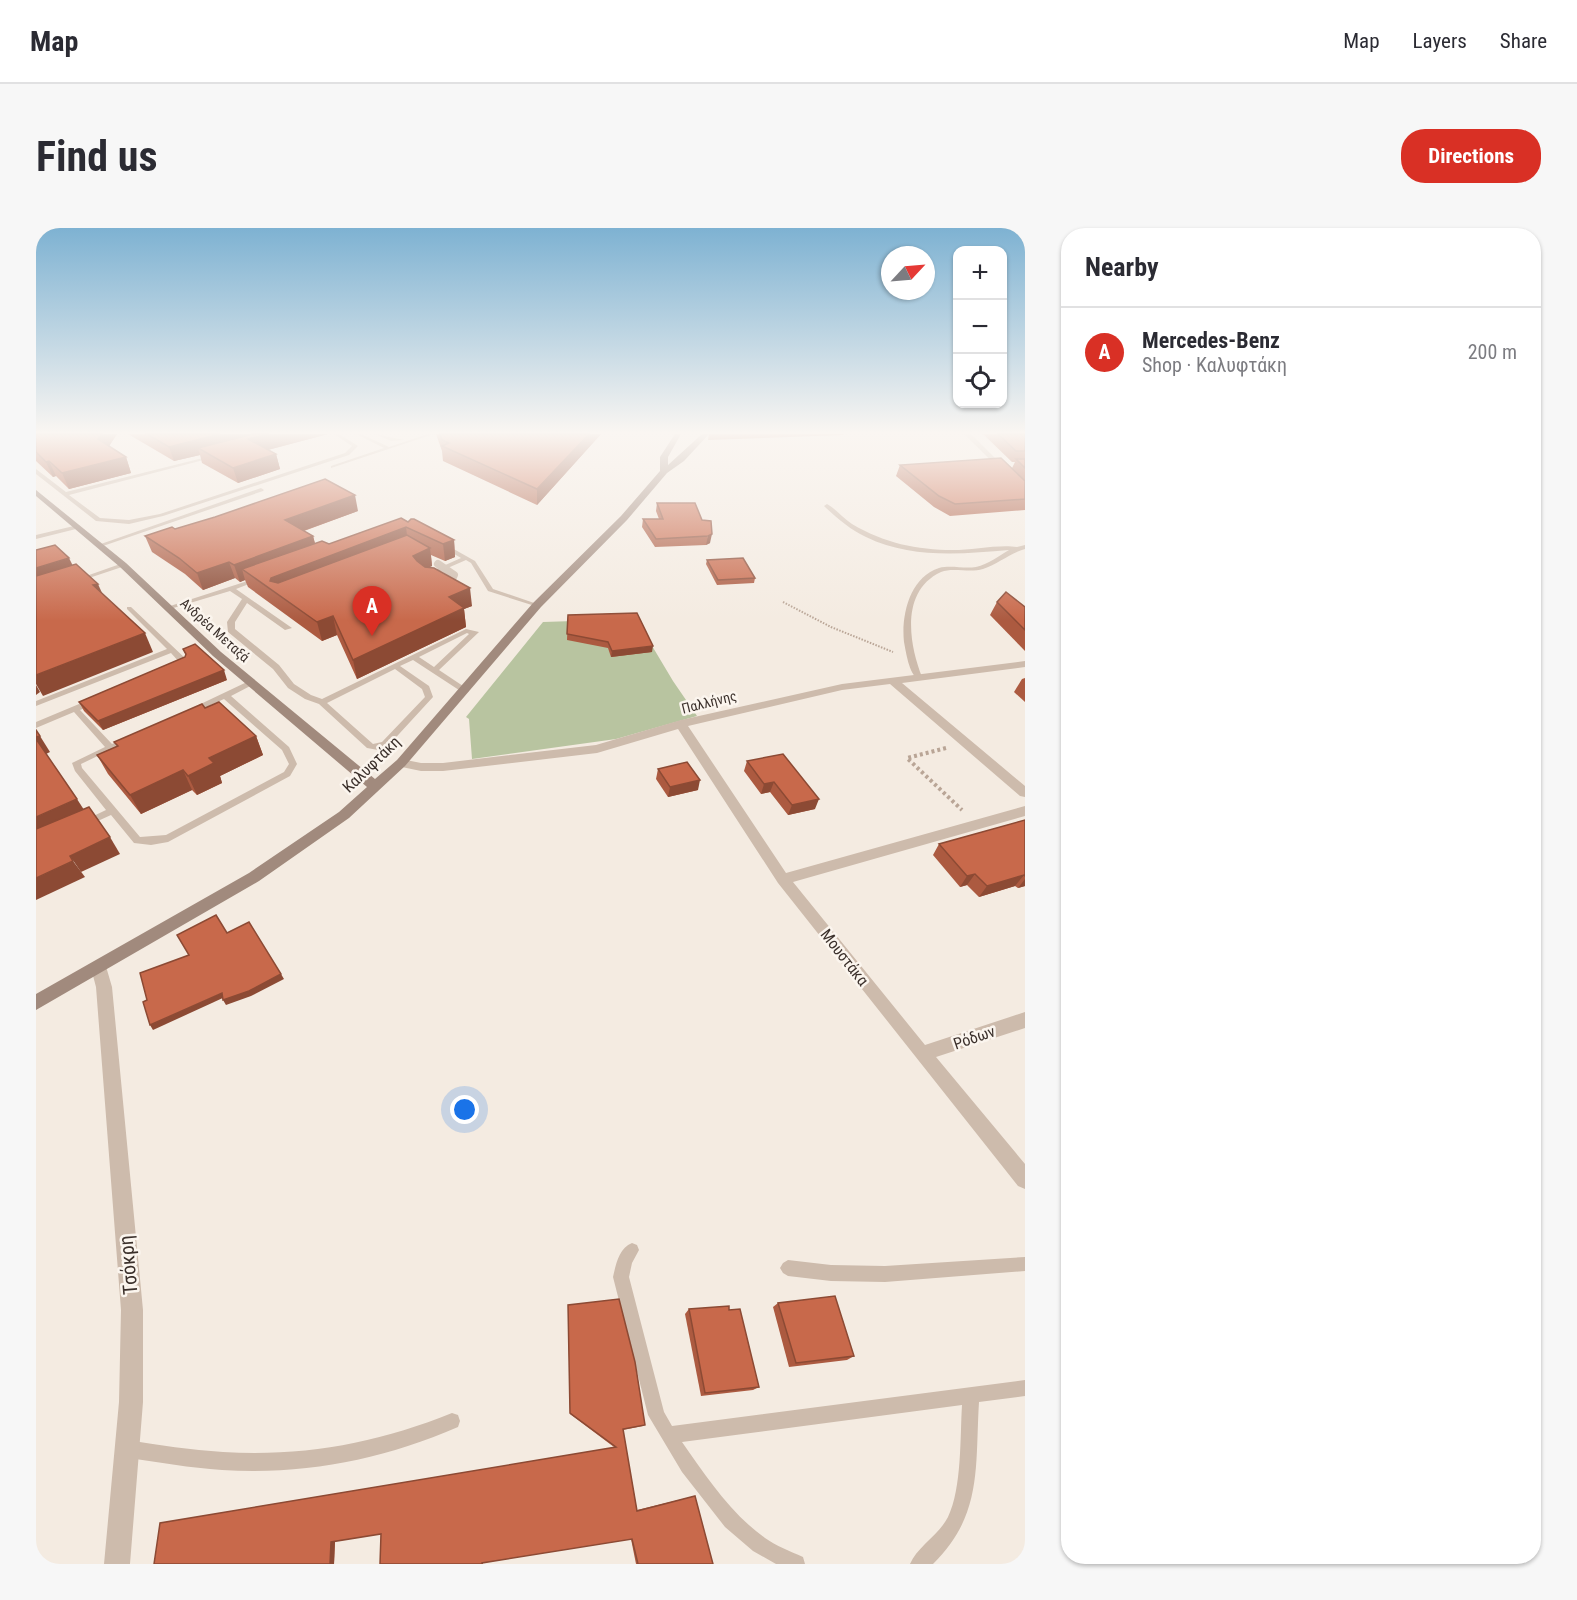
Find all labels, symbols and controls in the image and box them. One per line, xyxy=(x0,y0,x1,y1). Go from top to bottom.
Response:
text: Map xyxy=(30,25,78,58)
text: Map xyxy=(1343,29,1380,53)
text: Layers xyxy=(1413,29,1467,53)
text: Share xyxy=(1500,29,1547,53)
button: Directions xyxy=(1401,129,1541,183)
text: Find us xyxy=(36,132,157,181)
north arrow xyxy=(881,246,935,300)
map controls xyxy=(953,246,1007,408)
button: + xyxy=(953,246,1007,300)
text: Nearby xyxy=(1085,252,1159,282)
button: − xyxy=(953,300,1007,354)
text: Mercedes-Benz xyxy=(1142,328,1280,353)
text: A xyxy=(1099,340,1110,364)
text: 200 m xyxy=(1468,340,1517,364)
text: Shop · Καλυφτάκη xyxy=(1142,353,1287,377)
button: locate xyxy=(953,354,1007,408)
pin: A xyxy=(352,586,392,636)
street label: Ανδρέα Μεταξά xyxy=(177,595,253,665)
street label: Παλλήνης xyxy=(680,687,738,717)
street label: Καλυφτάκη xyxy=(339,732,404,796)
street label: Μουστάκα xyxy=(817,925,873,990)
street label: Ρόδων xyxy=(951,1021,998,1053)
your location xyxy=(450,1095,479,1124)
street label: Τσόκρη xyxy=(113,1234,143,1296)

